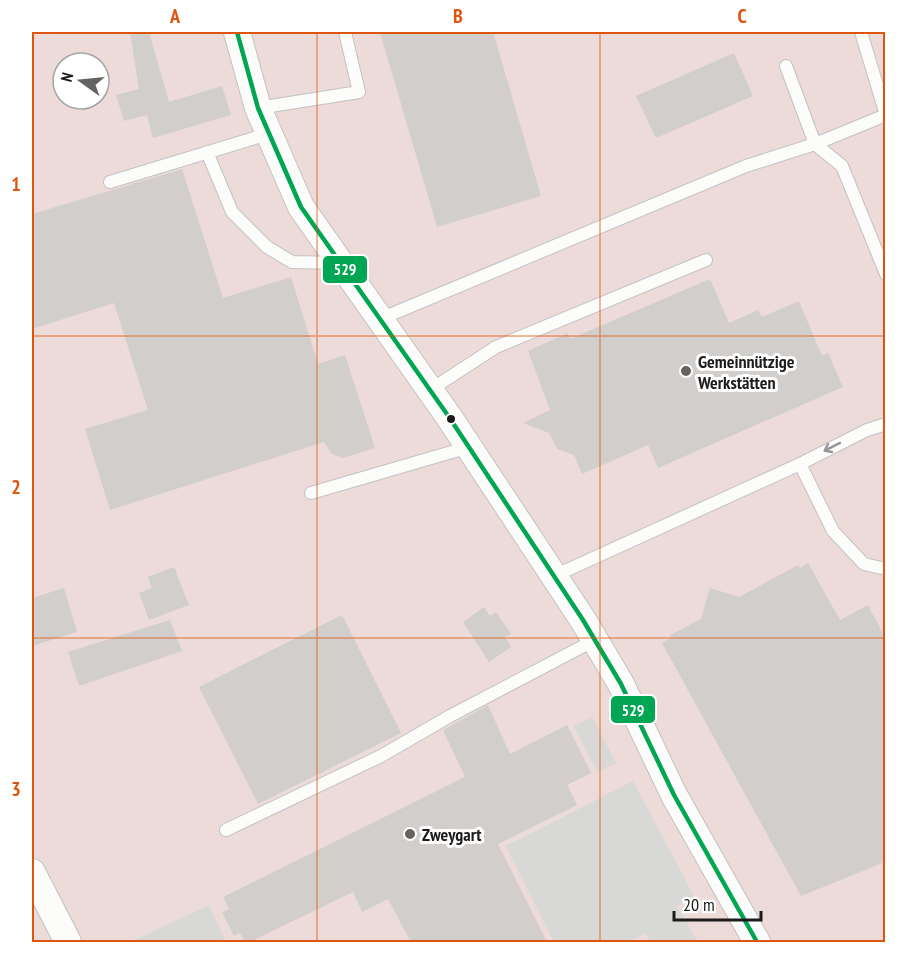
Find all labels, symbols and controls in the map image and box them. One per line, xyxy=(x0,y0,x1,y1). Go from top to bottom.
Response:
text: A xyxy=(169,3,181,29)
text: B xyxy=(453,3,463,29)
text: C xyxy=(737,3,747,29)
north arrow xyxy=(51,51,111,111)
text: N xyxy=(56,70,77,84)
text: 1 xyxy=(11,171,21,197)
line badge: 529 xyxy=(322,255,368,284)
text: 529 xyxy=(334,259,356,279)
place label: Gemeinnützige Werkstätten xyxy=(697,350,795,394)
marker: Gemeinnützige Werkstätten xyxy=(679,364,693,378)
unlabelled marker xyxy=(445,413,457,425)
one-way arrow xyxy=(823,442,841,454)
text: 2 xyxy=(11,474,21,500)
line badge: 529 xyxy=(610,695,656,724)
text: 529 xyxy=(622,700,644,720)
text: 3 xyxy=(11,776,21,802)
place label: Zweygart xyxy=(422,823,482,846)
marker: Zweygart xyxy=(403,827,417,841)
scale bar xyxy=(674,884,761,922)
text: 20 m xyxy=(683,893,715,916)

